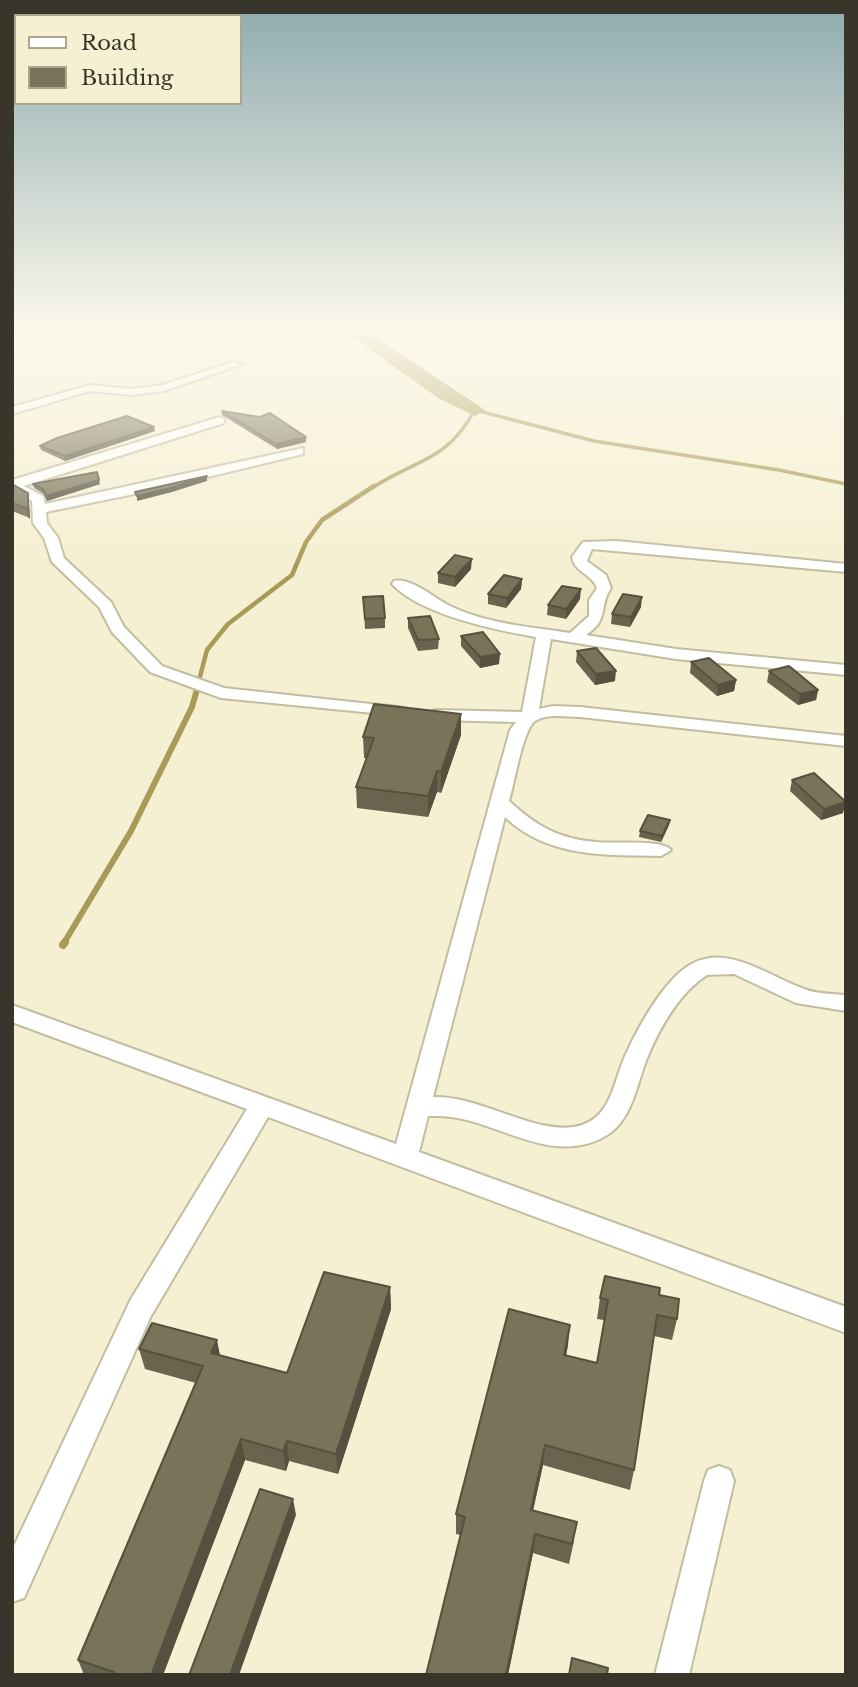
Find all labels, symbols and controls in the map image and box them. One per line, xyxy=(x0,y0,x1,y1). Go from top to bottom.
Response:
legend xyxy=(14,14,242,105)
text: Road xyxy=(81,30,137,56)
text: Building xyxy=(81,65,173,91)

